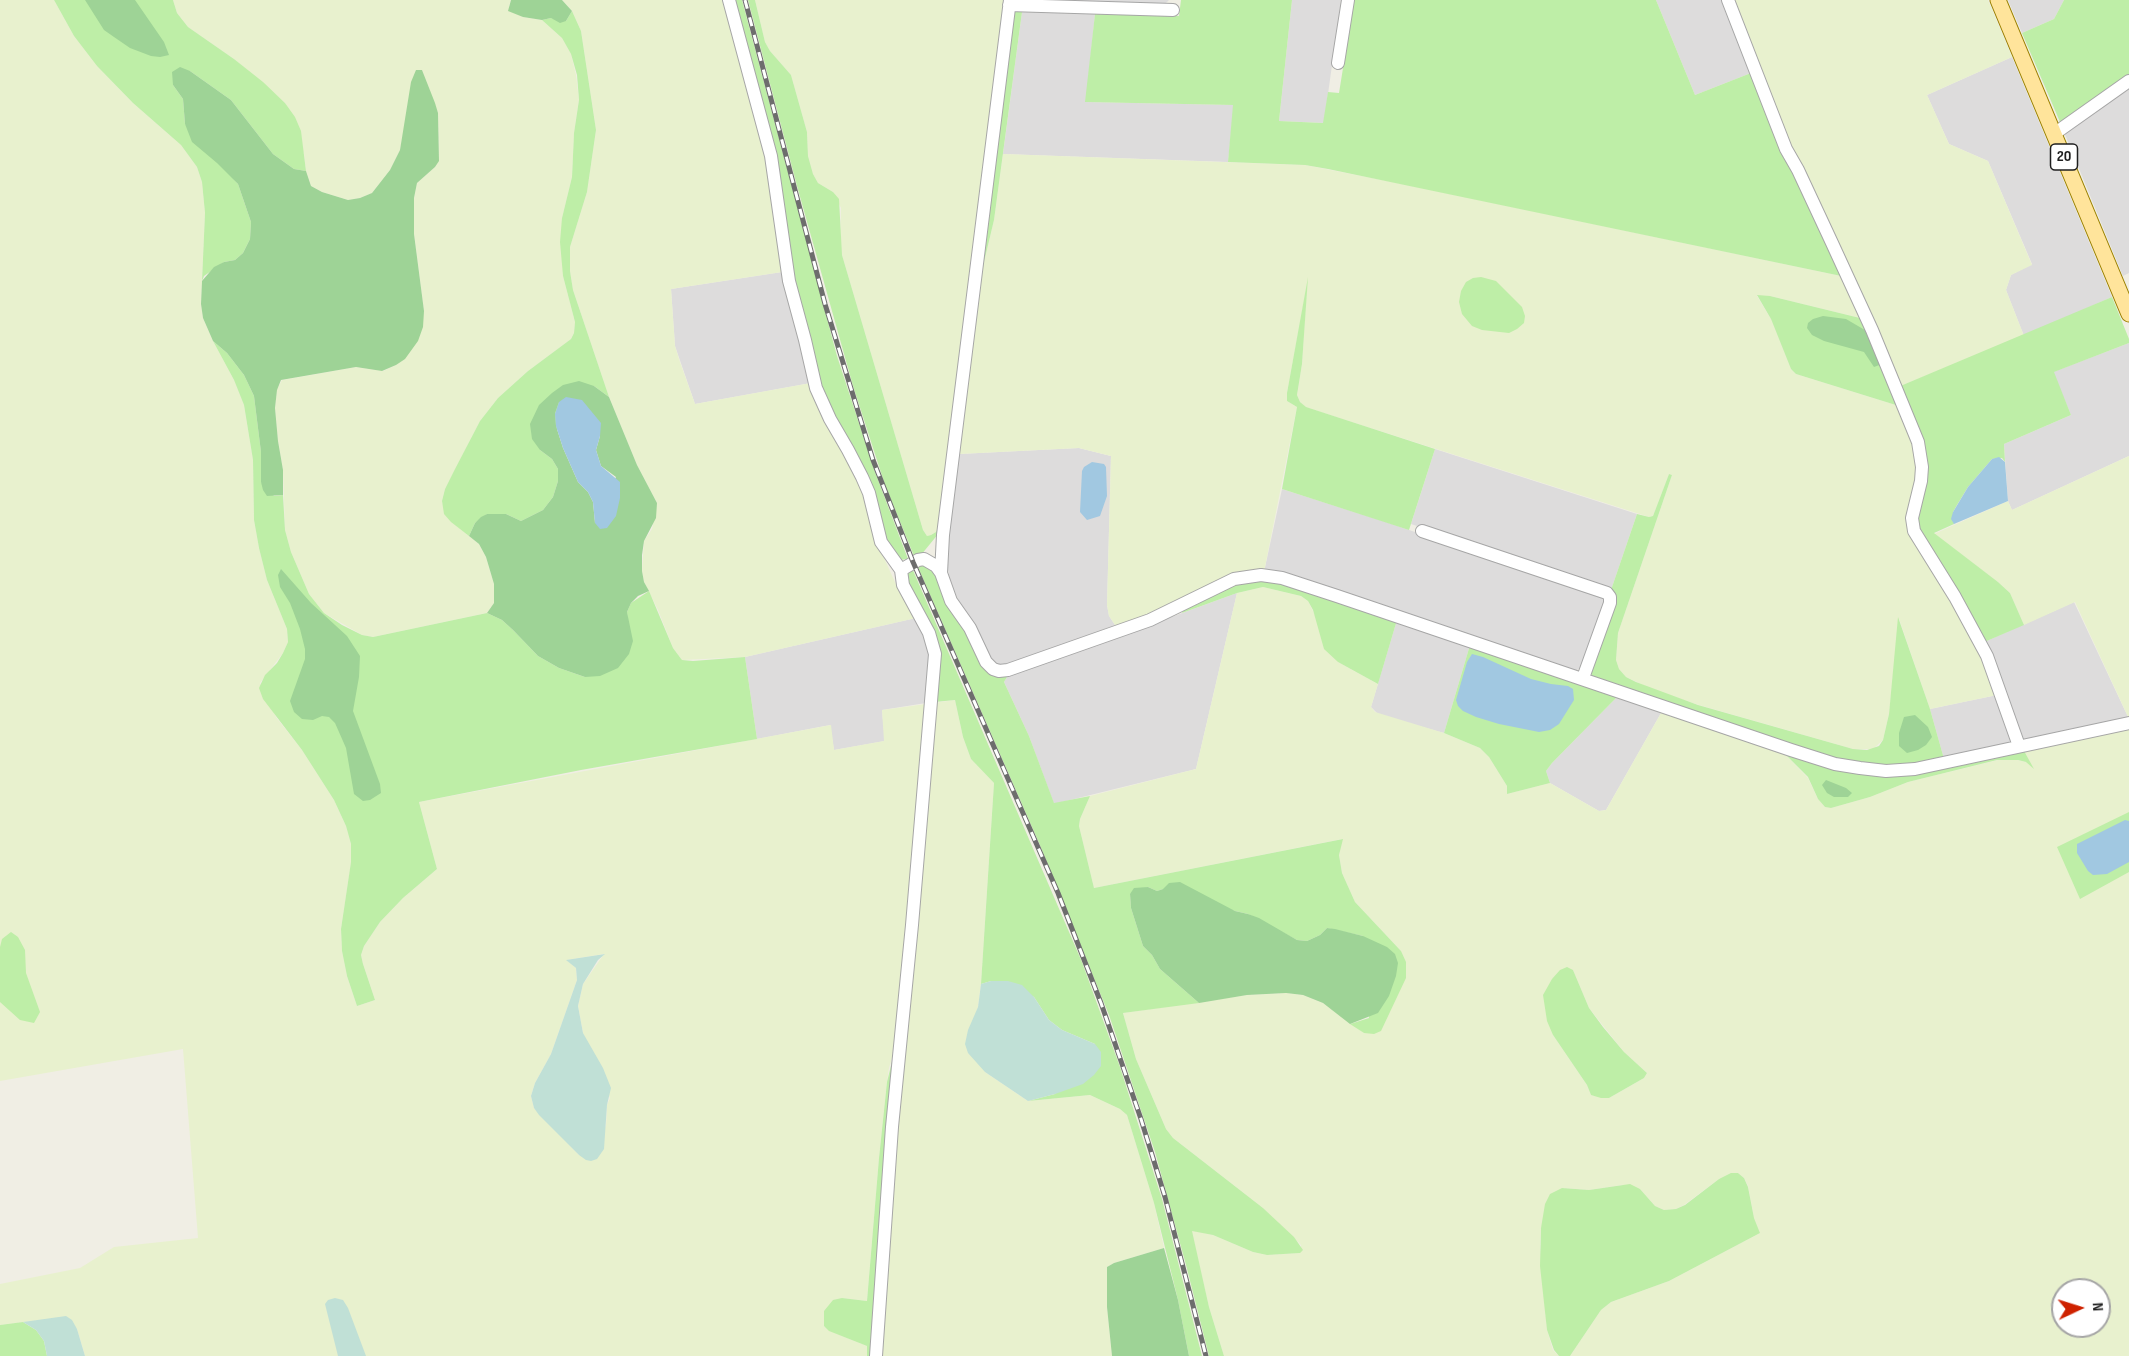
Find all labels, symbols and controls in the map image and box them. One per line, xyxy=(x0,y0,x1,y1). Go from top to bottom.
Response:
road number: 20 xyxy=(2050,144,2078,170)
north arrow xyxy=(2051,1278,2111,1338)
text: N xyxy=(2088,1302,2107,1312)

